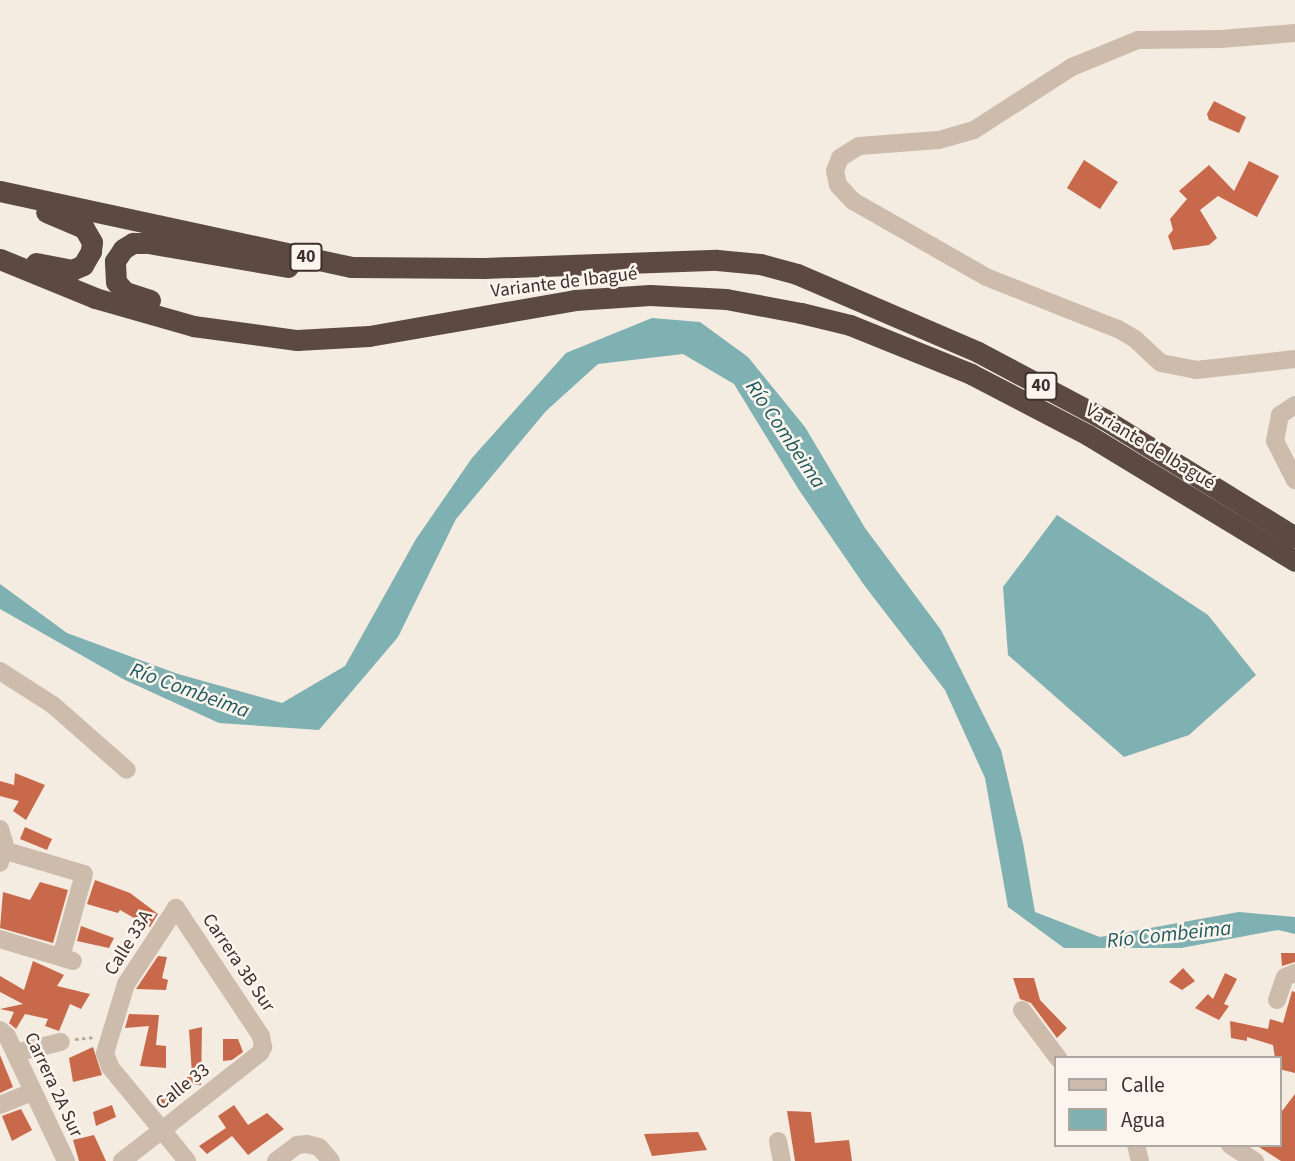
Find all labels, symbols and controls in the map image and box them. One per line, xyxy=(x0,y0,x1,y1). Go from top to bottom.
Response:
road number: 40 xyxy=(288,243,324,272)
street label: Variante de Ibagué xyxy=(489,263,639,303)
road number: 40 xyxy=(1024,372,1058,400)
water label: Río Combeima xyxy=(741,375,831,493)
street label: Variante de Ibagué xyxy=(1081,399,1219,495)
water label: Río Combeima xyxy=(127,657,253,723)
street label: Calle 33A xyxy=(100,906,158,980)
street label: Carrera 3B Sur xyxy=(197,909,279,1017)
water label: Río Combeima xyxy=(1105,915,1233,953)
street label: Carrera 2A Sur xyxy=(19,1029,87,1141)
legend xyxy=(1054,1056,1281,1147)
street label: Calle 33 xyxy=(151,1059,215,1115)
text: Calle xyxy=(1121,1070,1165,1100)
text: Agua xyxy=(1121,1105,1165,1135)

